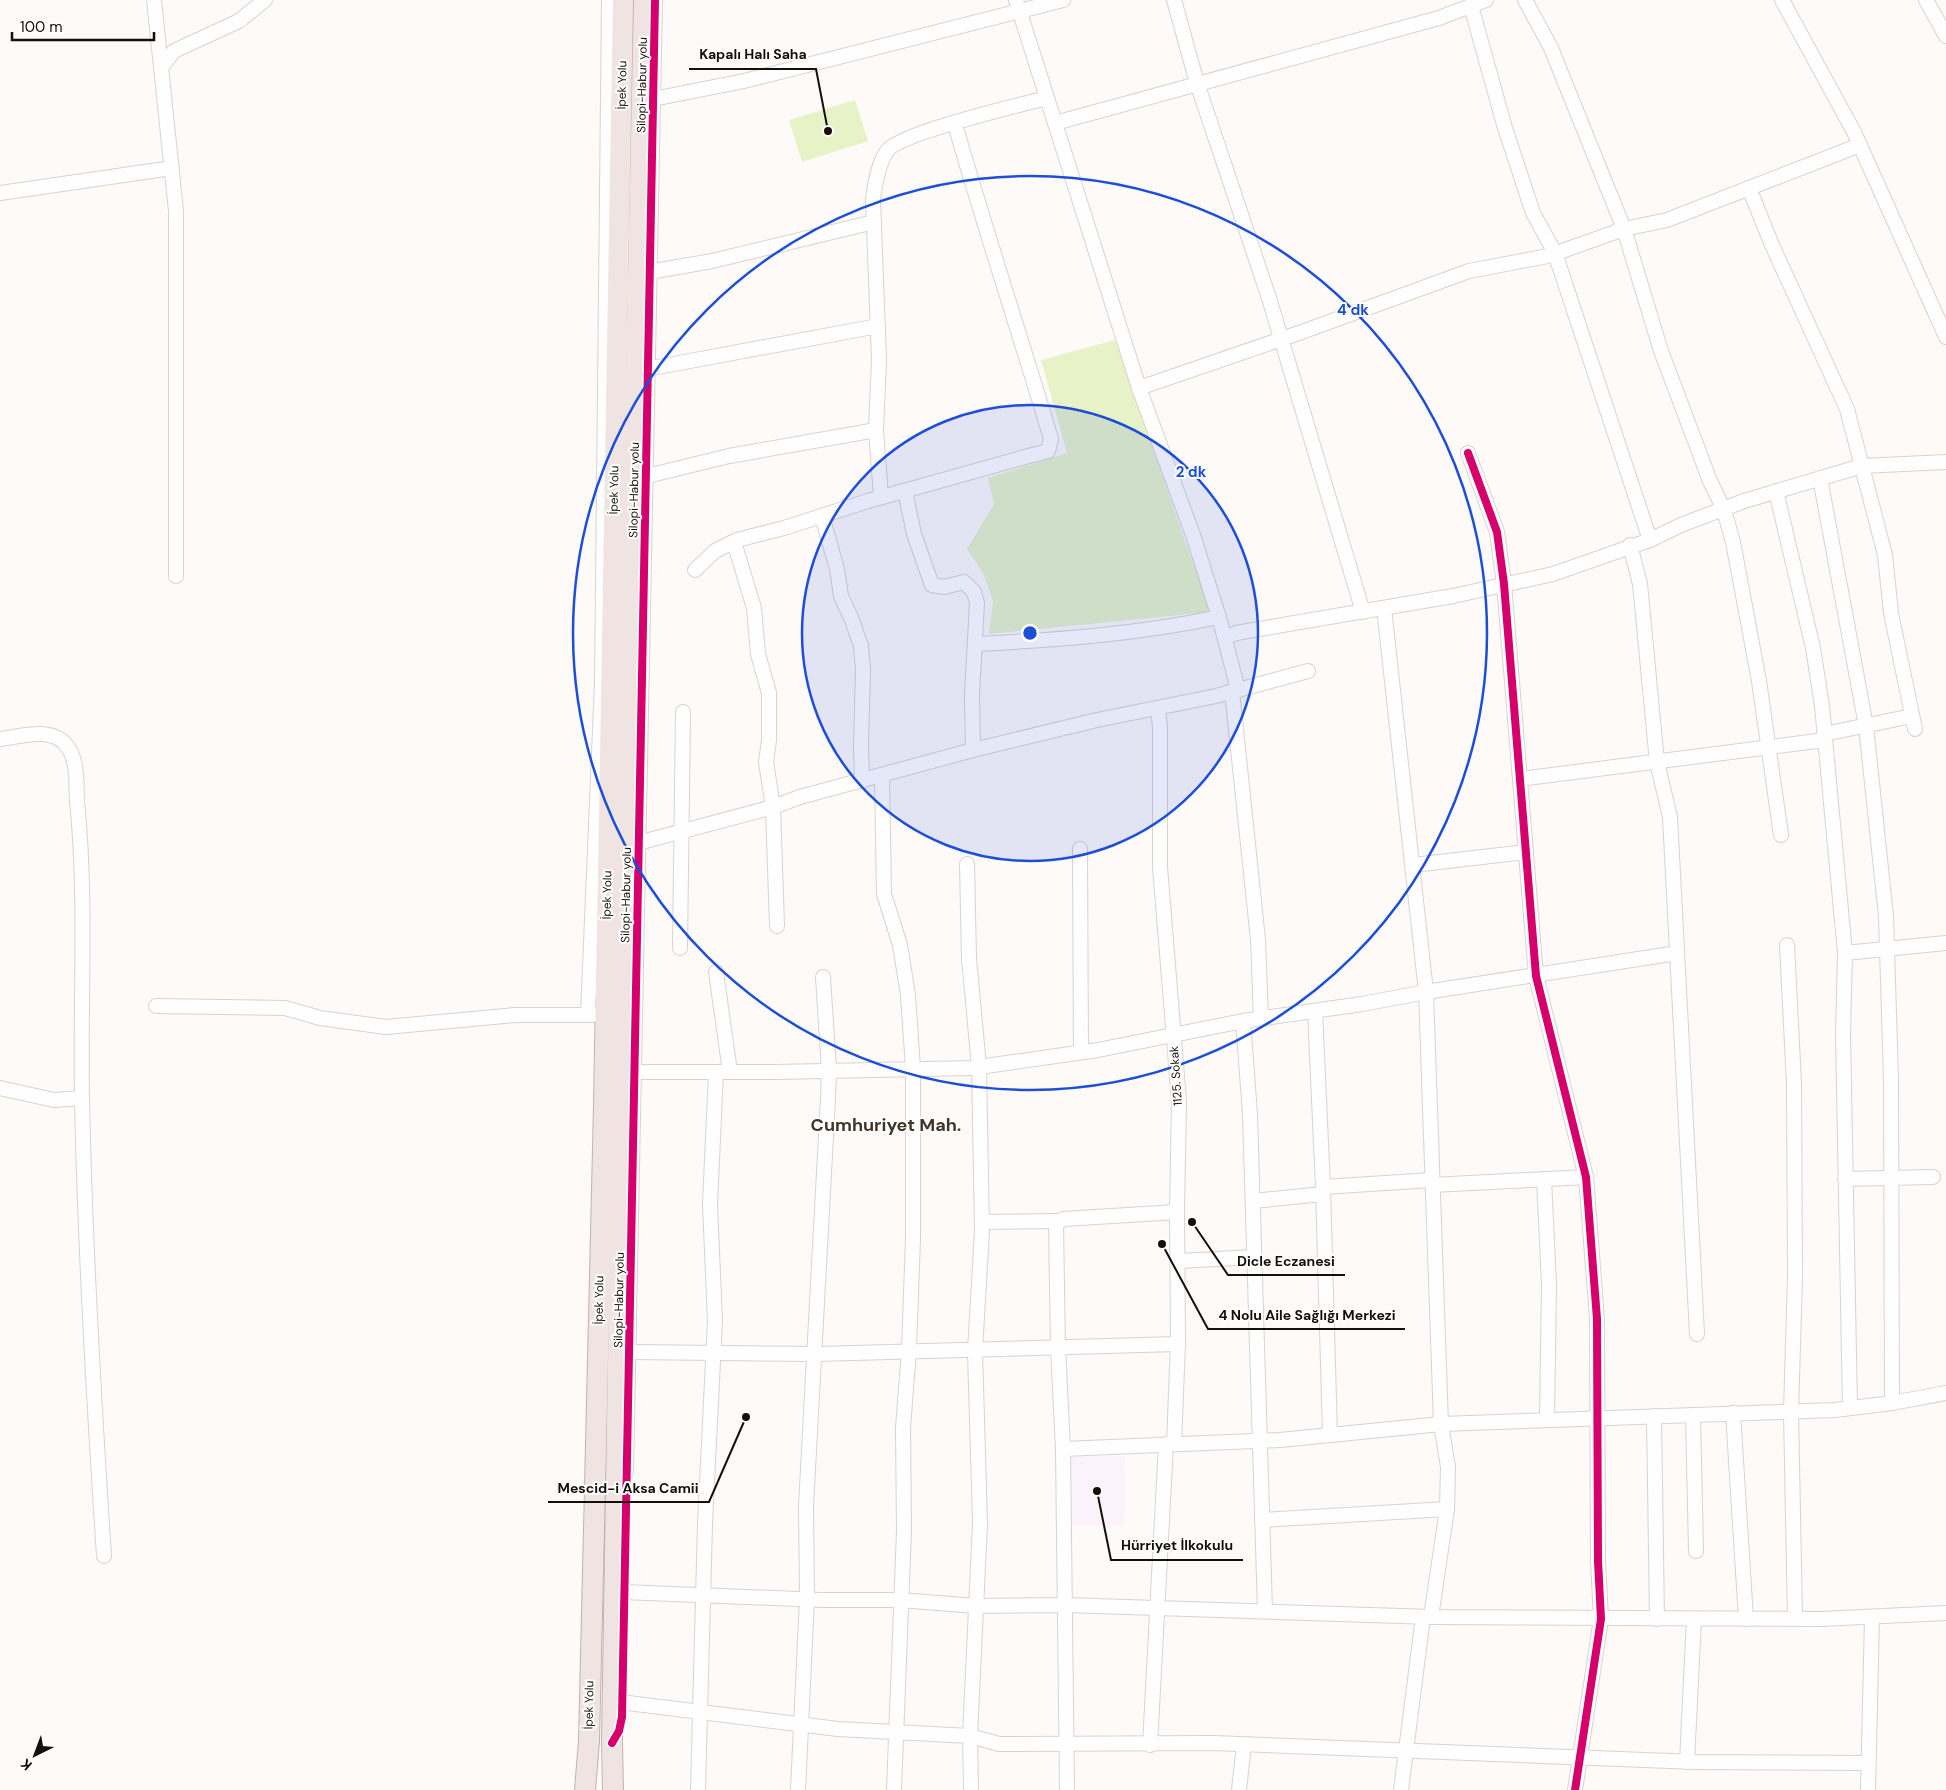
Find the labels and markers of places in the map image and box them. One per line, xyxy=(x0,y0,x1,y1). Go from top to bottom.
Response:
callout: Kapalı Halı Saha xyxy=(689,40,816,69)
centre of rings xyxy=(1021,624,1039,642)
callout: Dicle Eczanesi xyxy=(1228,1246,1345,1275)
callout: 4 Nolu Aile Sağlığı Merkezi xyxy=(1208,1300,1405,1329)
callout: Mescid-i Aksa Camii xyxy=(548,1473,709,1502)
callout: Hürriyet İlkokulu xyxy=(1111,1531,1243,1560)

